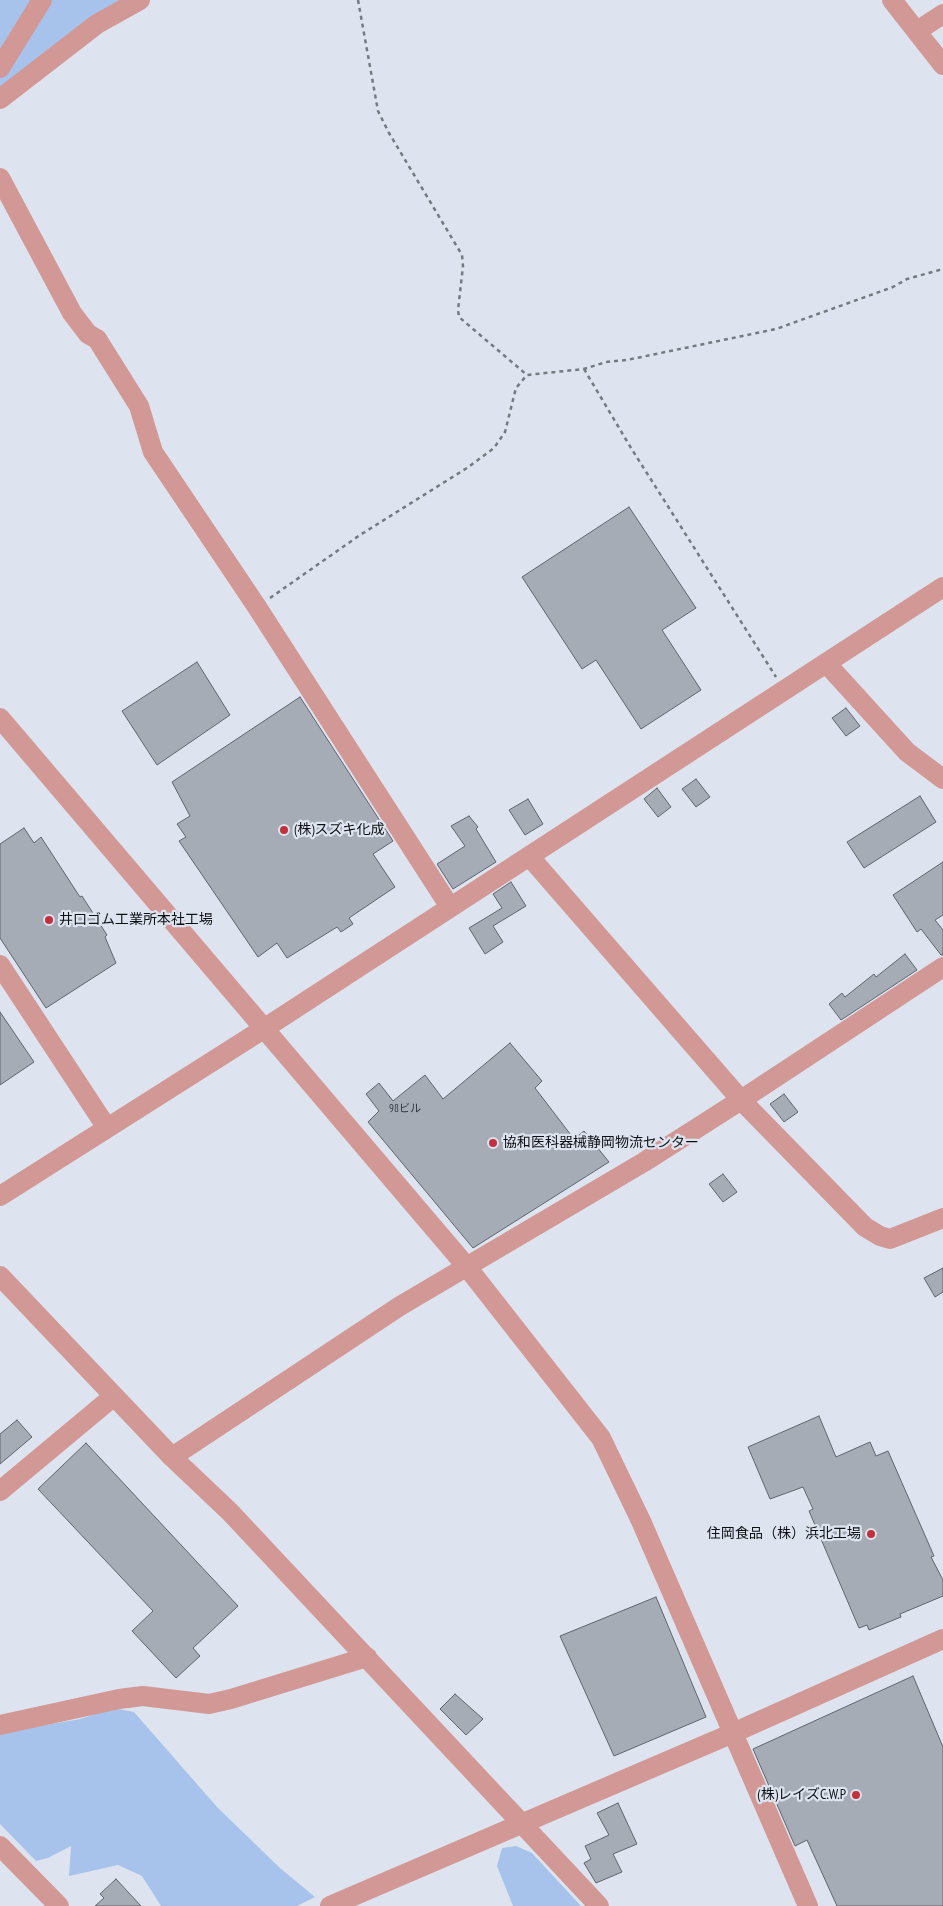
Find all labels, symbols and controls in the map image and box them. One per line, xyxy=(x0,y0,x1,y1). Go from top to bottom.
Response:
place label: (株)スズキ化成 xyxy=(294,822,385,838)
marker: (株)スズキ化成 xyxy=(278,824,290,836)
place label: 井口ゴム工業所本社工場 xyxy=(59,912,213,928)
marker: 井口ゴム工業所本社工場 xyxy=(43,914,55,926)
house number: 98ビル xyxy=(389,1102,421,1116)
place label: 協和医科器械静岡物流センター xyxy=(503,1135,699,1151)
marker: 協和医科器械静岡物流センター xyxy=(487,1137,499,1149)
place label: 住岡食品（株）浜北工場 xyxy=(707,1526,861,1542)
marker: 住岡食品（株）浜北工場 xyxy=(865,1528,877,1540)
place label: (株)レイズC.W.P xyxy=(757,1787,846,1803)
marker: (株)レイズC.W.P xyxy=(850,1789,862,1801)

